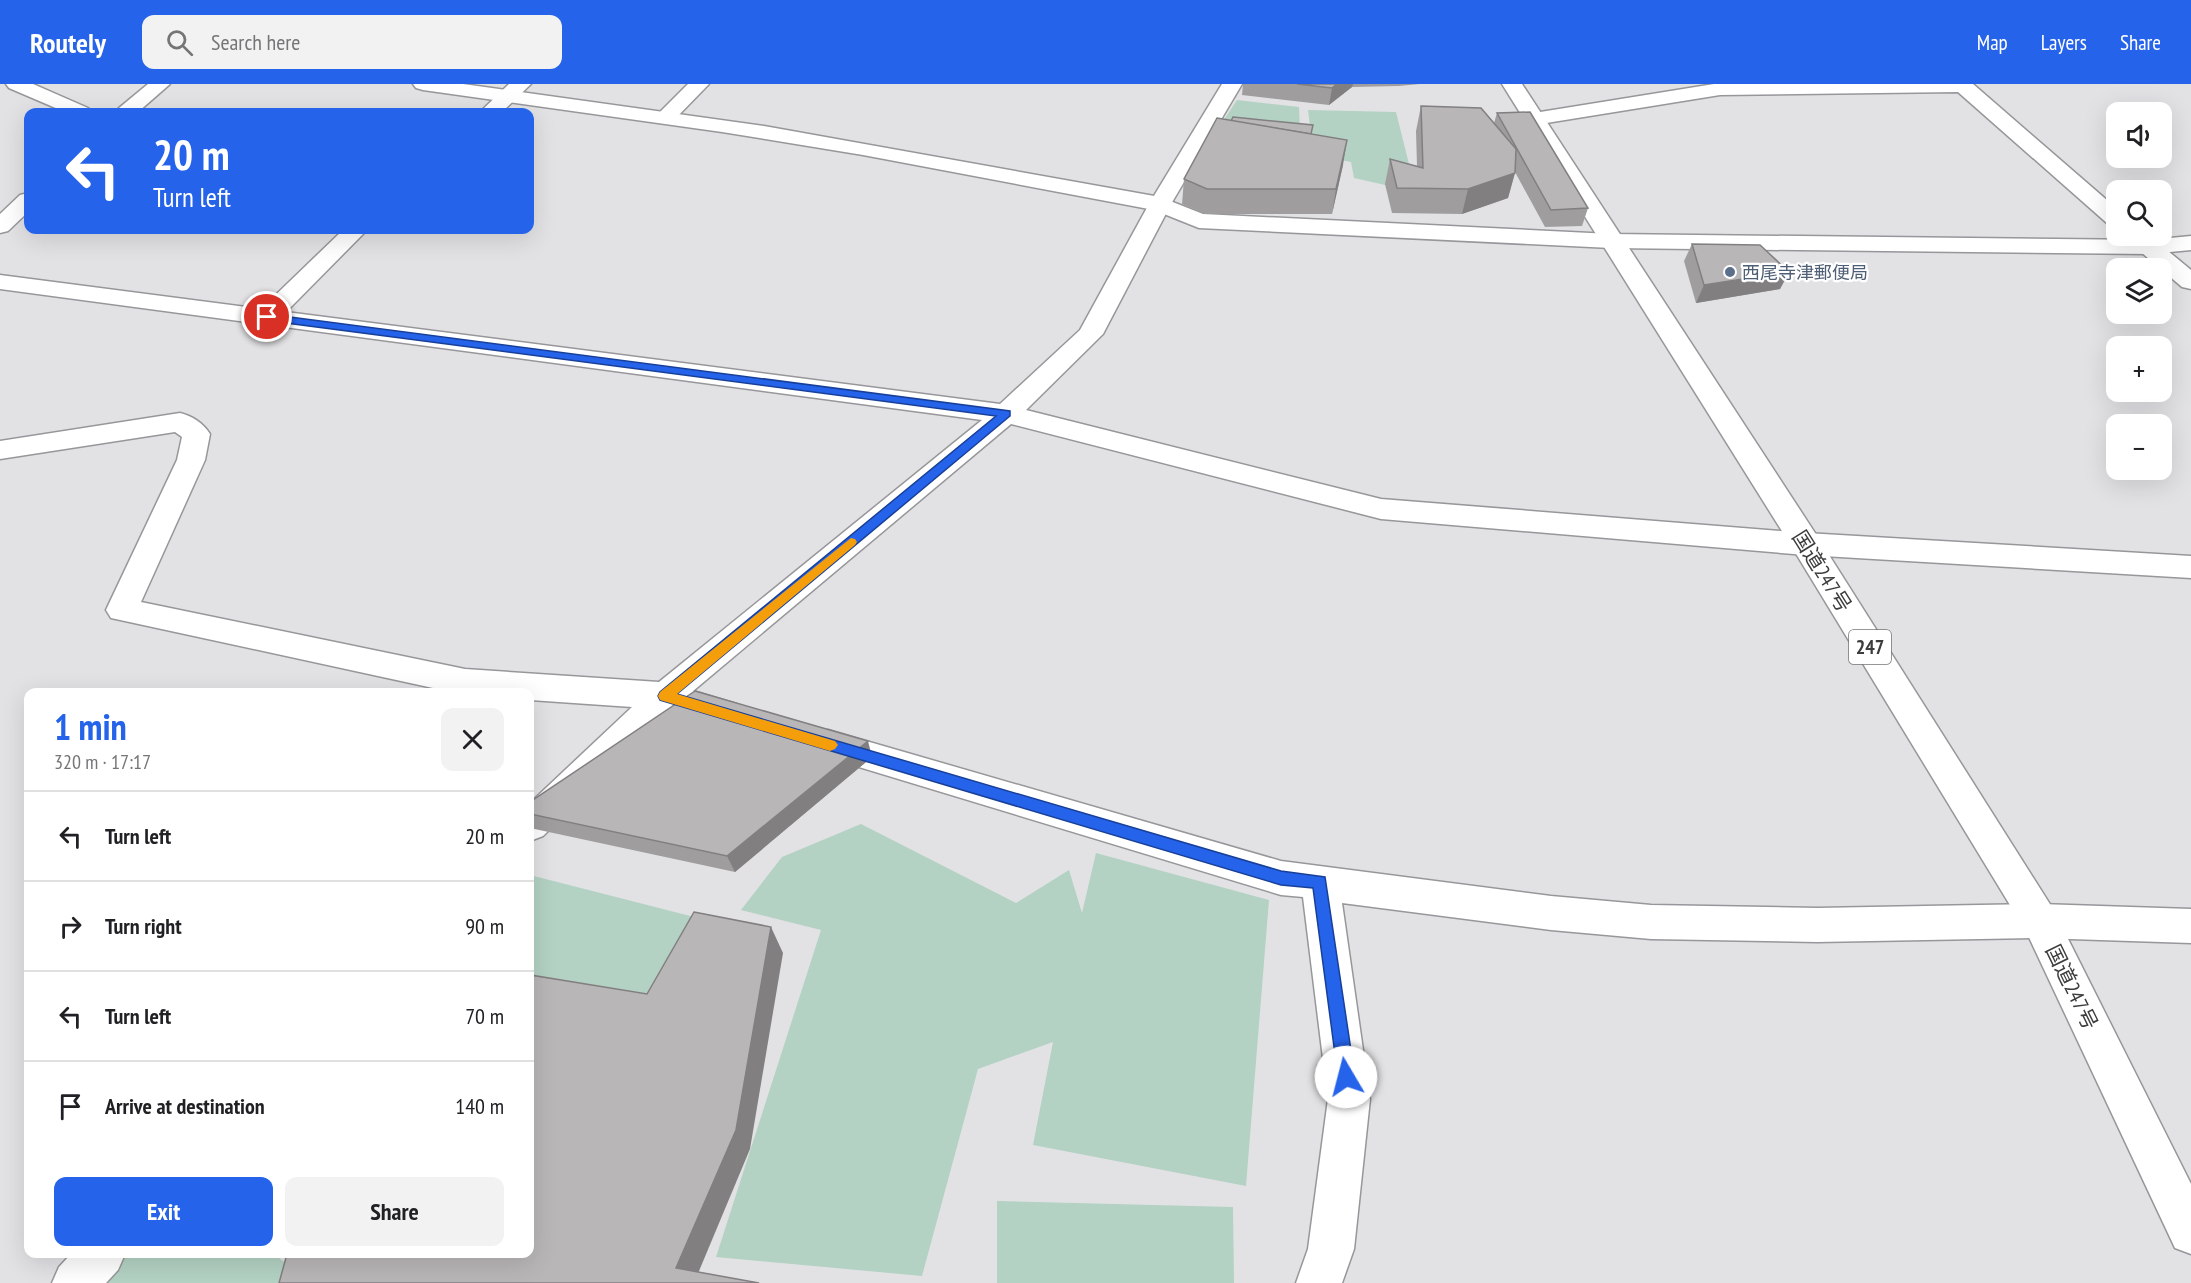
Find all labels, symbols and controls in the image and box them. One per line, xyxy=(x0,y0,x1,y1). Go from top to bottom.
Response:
search box xyxy=(142,15,562,69)
text: Routely xyxy=(30,24,106,61)
icon: search xyxy=(163,26,196,59)
text: Search here xyxy=(211,28,300,56)
text: Map xyxy=(1977,29,2008,56)
text: Layers xyxy=(2041,29,2087,56)
text: Share xyxy=(2120,29,2161,56)
map controls xyxy=(2106,102,2172,480)
button: sound xyxy=(2106,102,2172,168)
text: 20 m xyxy=(153,127,230,182)
icon: left xyxy=(54,132,132,210)
text: Turn left xyxy=(153,180,231,214)
button: search xyxy=(2106,180,2172,246)
button: layers xyxy=(2106,258,2172,324)
place label: 西尾寺津郵便局 xyxy=(1742,261,1868,284)
marker: 西尾寺津郵便局 xyxy=(1723,265,1737,279)
pin xyxy=(241,291,292,342)
icon: arrive xyxy=(250,300,283,333)
button: + xyxy=(2106,336,2172,402)
button: − xyxy=(2106,414,2172,480)
street label: 国道247号 xyxy=(1786,525,1858,617)
road number: 247 xyxy=(1849,630,1891,664)
text: 1 min xyxy=(54,703,127,750)
button: close xyxy=(441,708,504,771)
text: 320 m · 17:17 xyxy=(54,749,151,775)
icon: left xyxy=(54,820,87,853)
text: Turn left xyxy=(105,822,171,850)
text: 20 m xyxy=(465,822,504,850)
icon: right xyxy=(54,910,87,943)
text: Turn right xyxy=(105,912,182,940)
text: 90 m xyxy=(465,912,504,940)
street label: 国道247号 xyxy=(2040,940,2104,1034)
icon: left xyxy=(54,1000,87,1033)
text: Turn left xyxy=(105,1002,171,1030)
text: 70 m xyxy=(465,1002,504,1030)
position arrow xyxy=(1314,1045,1378,1109)
icon: arrive xyxy=(54,1090,87,1123)
text: Arrive at destination xyxy=(105,1092,265,1120)
text: 140 m xyxy=(455,1092,504,1120)
button: Exit xyxy=(54,1177,273,1246)
button: Share xyxy=(285,1177,504,1246)

